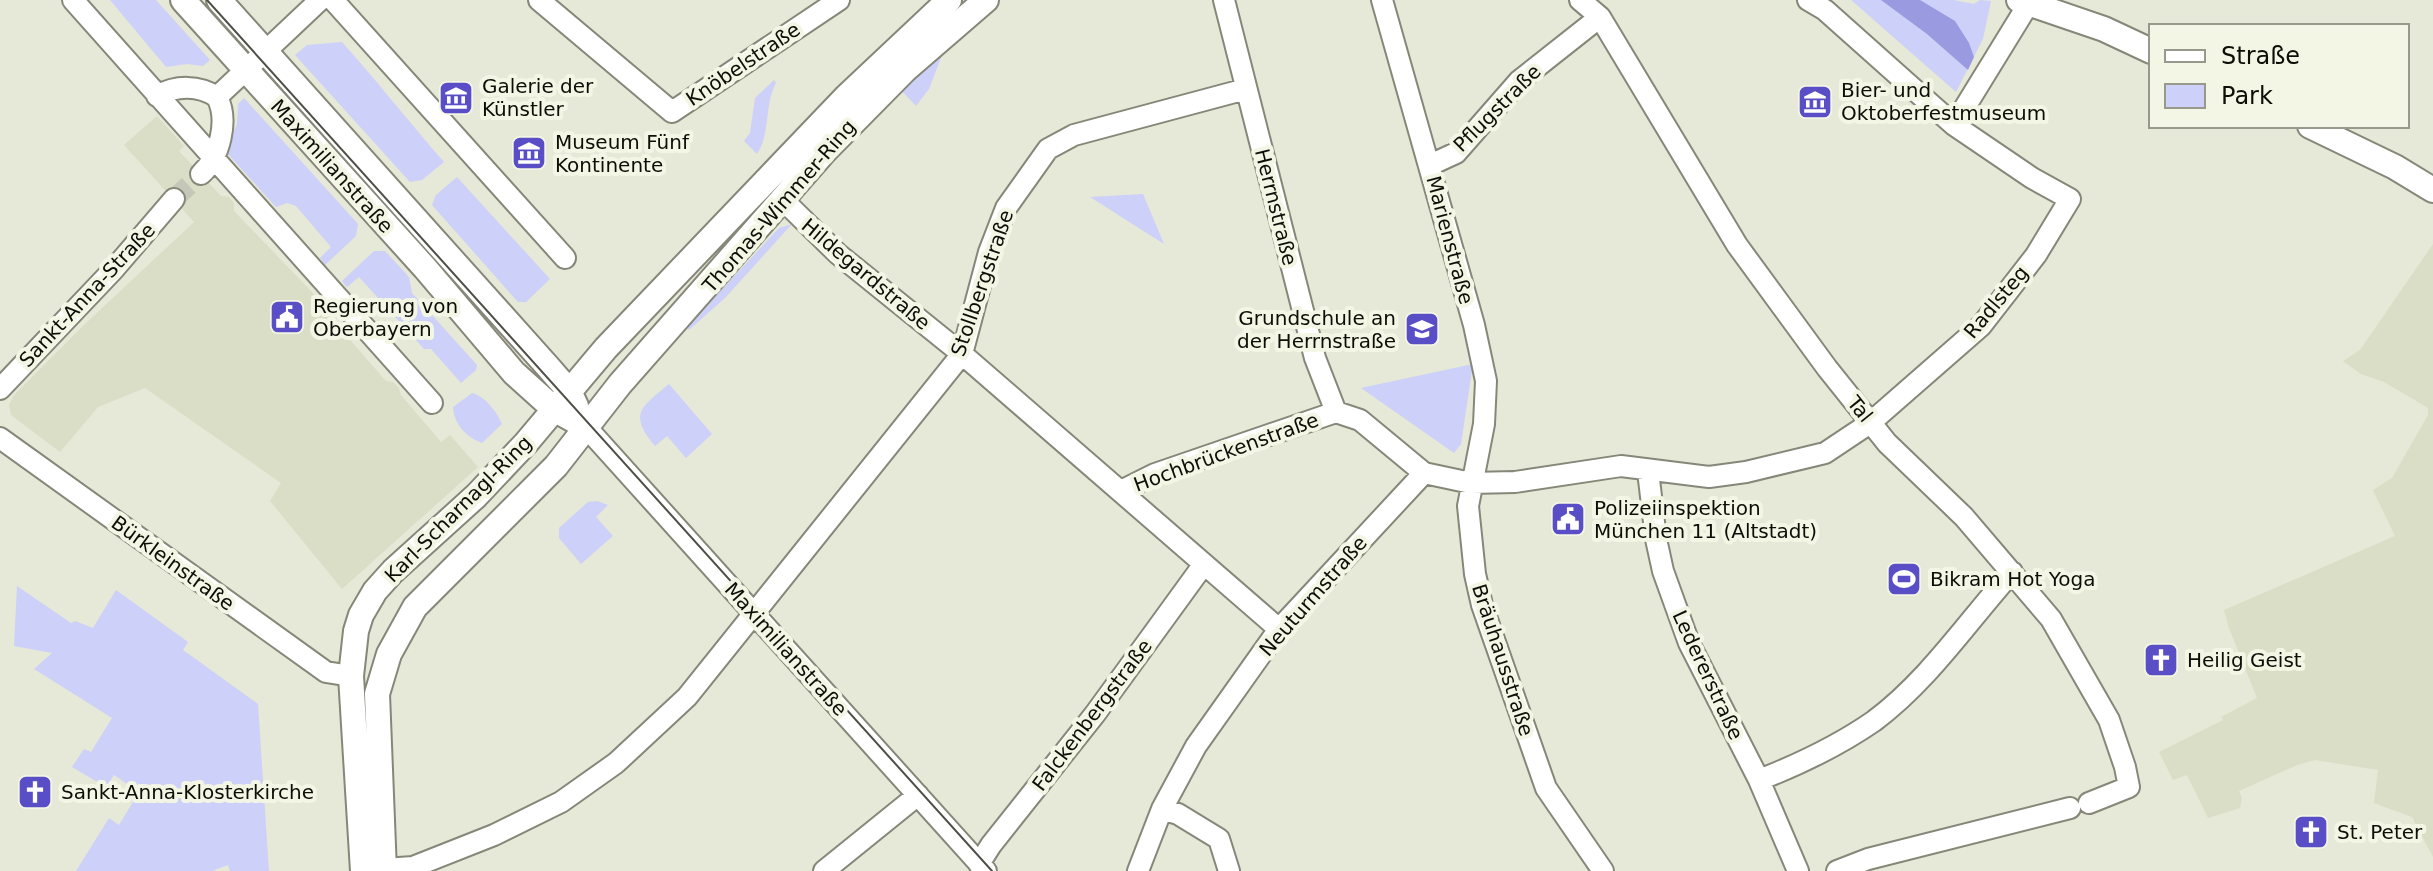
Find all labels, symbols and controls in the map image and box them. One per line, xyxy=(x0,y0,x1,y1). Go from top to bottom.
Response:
street label: Knöbelstraße xyxy=(681,17,805,111)
legend xyxy=(2149,24,2409,128)
text: Straße xyxy=(2221,42,2300,70)
street label: Pflugstraße xyxy=(1448,59,1546,157)
place label: Galerie der Künstler xyxy=(482,74,594,121)
place label: Bier- und Oktoberfestmuseum xyxy=(1841,78,2046,125)
museum icon: Galerie der Künstler xyxy=(437,79,475,117)
text: Park xyxy=(2221,82,2273,110)
museum icon: Bier- und Oktoberfestmuseum xyxy=(1796,83,1834,121)
street label: Maximilianstraße xyxy=(266,94,398,238)
street label: Thomas-Wimmer-Ring xyxy=(697,115,860,298)
place label: Museum Fünf Kontinente xyxy=(555,130,690,177)
museum icon: Museum Fünf Kontinente xyxy=(510,134,548,172)
street label: Herrnstraße xyxy=(1250,146,1302,268)
street label: Marienstraße xyxy=(1421,173,1479,307)
street label: Stollbergstraße xyxy=(946,207,1018,359)
street label: Hildegardstraße xyxy=(797,213,935,335)
street label: Sankt-Anna-Straße xyxy=(14,218,160,372)
street label: Radlsteg xyxy=(1959,261,2033,343)
place label: Regierung von Oberbayern xyxy=(313,294,458,341)
public building icon: Regierung von Oberbayern xyxy=(268,298,306,336)
place label: Grundschule an der Herrnstraße xyxy=(1237,306,1396,353)
school or university icon: Grundschule an der Herrnstraße xyxy=(1403,310,1441,348)
street label: Tal xyxy=(1842,390,1878,427)
street label: Hochbrückenstraße xyxy=(1130,407,1322,497)
street label: Karl-Scharnagl-Ring xyxy=(380,431,536,587)
place label: Polizeiinspektion München 11 (Altstadt) xyxy=(1594,496,1817,543)
public building icon: Polizeiinspektion München 11 (Altstadt) xyxy=(1549,500,1587,538)
street label: Bürkleinstraße xyxy=(107,510,239,616)
street label: Neuturmstraße xyxy=(1254,531,1372,661)
sports icon: Bikram Hot Yoga xyxy=(1885,560,1923,598)
place label: Bikram Hot Yoga xyxy=(1930,567,2095,591)
street label: Maximilianstraße xyxy=(720,577,852,721)
street label: Bräuhausstraße xyxy=(1467,581,1539,739)
street label: Ledererstraße xyxy=(1668,606,1748,744)
street label: Falckenbergstraße xyxy=(1027,634,1157,796)
church icon: Heilig Geist xyxy=(2142,641,2180,679)
place label: Heilig Geist xyxy=(2187,648,2302,672)
church icon: Sankt-Anna-Klosterkirche xyxy=(16,773,54,811)
place label: Sankt-Anna-Klosterkirche xyxy=(61,780,314,804)
church icon: St. Peter xyxy=(2292,813,2330,851)
place label: St. Peter xyxy=(2337,820,2423,844)

